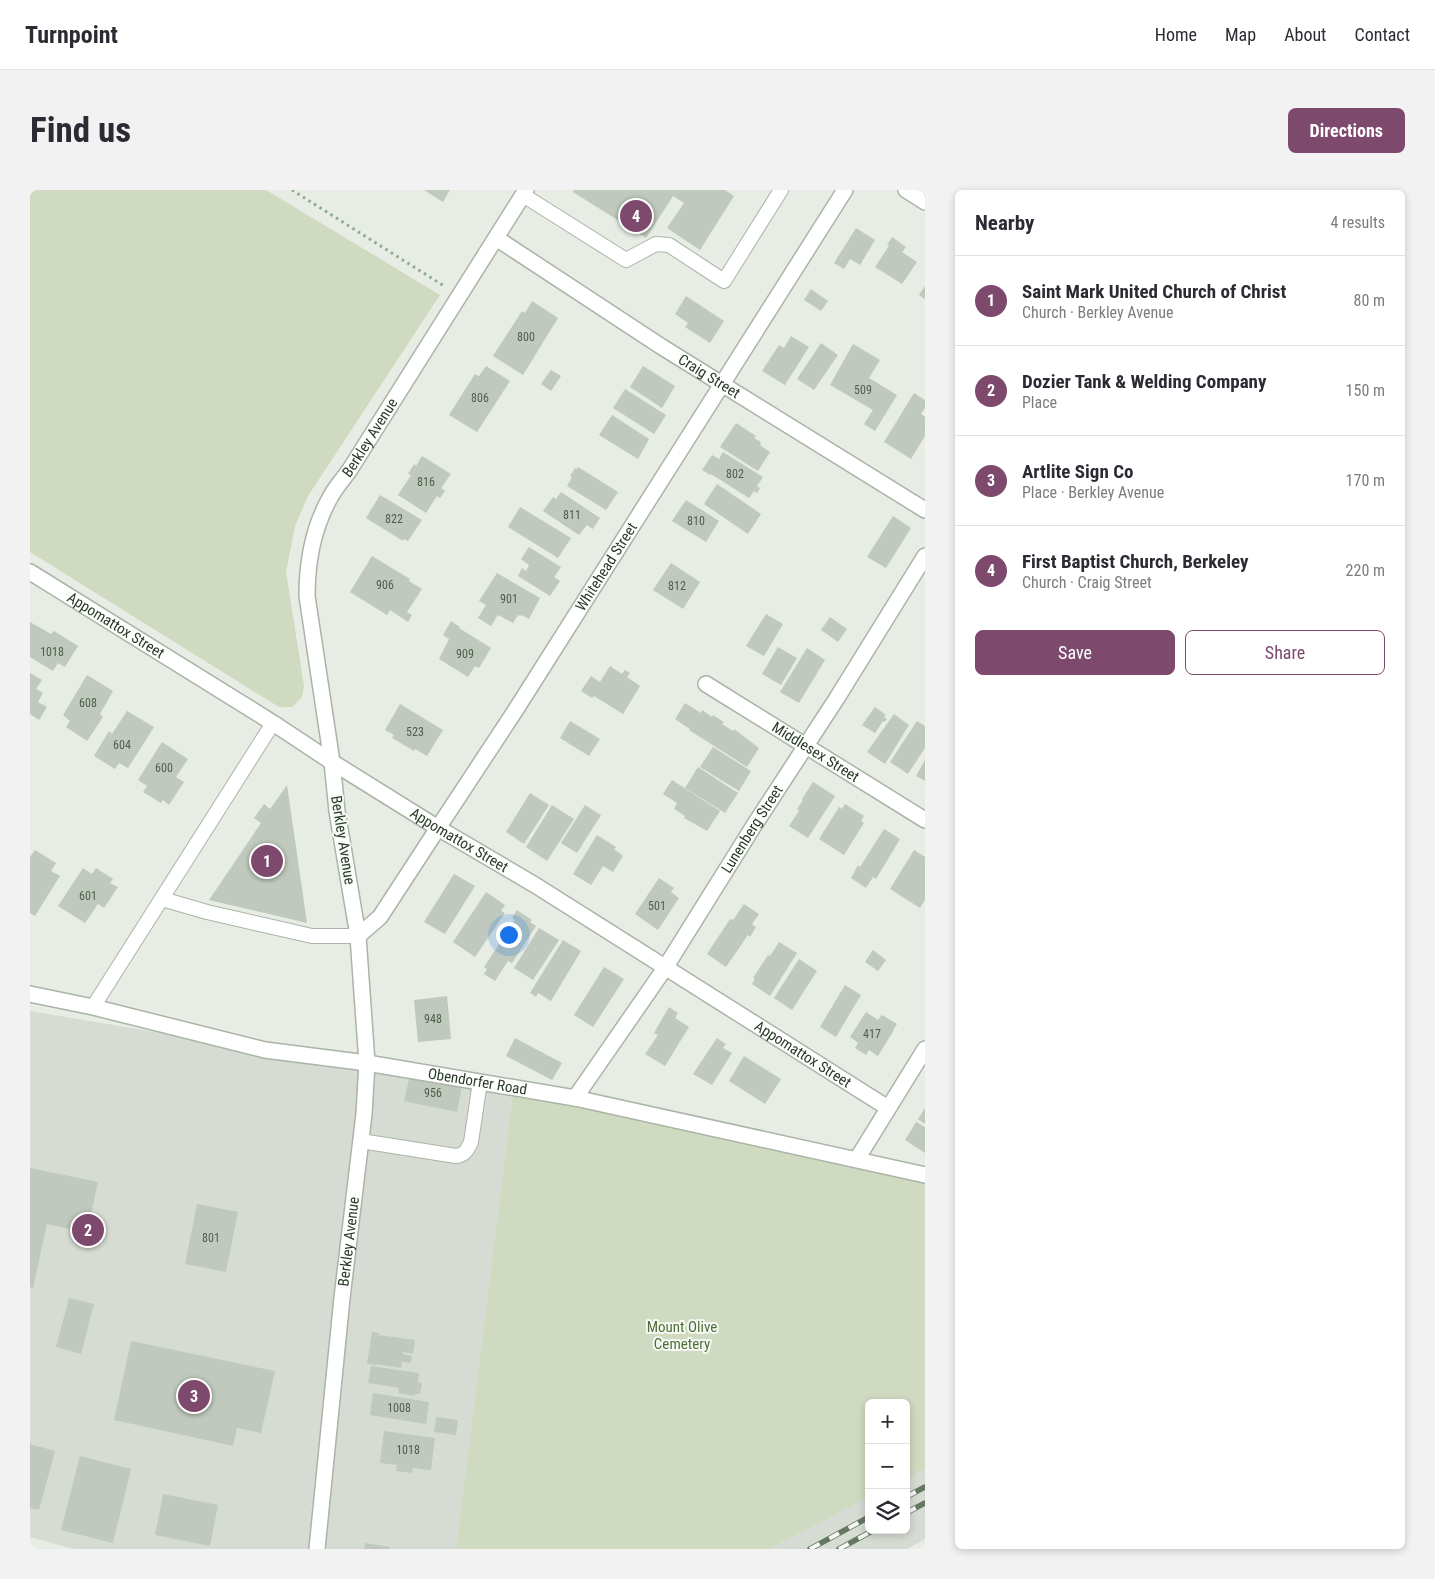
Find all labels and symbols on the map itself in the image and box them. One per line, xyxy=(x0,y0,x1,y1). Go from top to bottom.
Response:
pin: 4 xyxy=(620,197,652,235)
house number: 800 xyxy=(517,330,535,344)
street label: Craig Street xyxy=(675,350,743,402)
house number: 509 xyxy=(854,383,872,397)
house number: 806 xyxy=(471,391,489,405)
street label: Berkley Avenue xyxy=(338,395,402,481)
house number: 802 xyxy=(726,467,744,481)
house number: 816 xyxy=(417,475,435,489)
house number: 811 xyxy=(563,508,581,522)
house number: 822 xyxy=(385,512,403,526)
house number: 810 xyxy=(687,514,705,528)
street label: Whitehead Street xyxy=(572,519,641,614)
house number: 906 xyxy=(376,578,394,592)
house number: 812 xyxy=(668,579,686,593)
street label: Appomattox Street xyxy=(64,588,168,662)
house number: 901 xyxy=(500,592,518,606)
house number: 1018 xyxy=(40,645,64,659)
house number: 909 xyxy=(456,647,474,661)
house number: 608 xyxy=(79,696,97,710)
street label: Middlesex Street xyxy=(769,718,863,786)
house number: 523 xyxy=(406,725,424,739)
house number: 604 xyxy=(113,738,131,752)
house number: 600 xyxy=(155,761,173,775)
street label: Lunenberg Street xyxy=(718,782,787,876)
street label: Berkley Avenue xyxy=(327,794,359,886)
street label: Appomattox Street xyxy=(407,804,511,876)
pin: 1 xyxy=(251,842,283,880)
house number: 601 xyxy=(79,889,97,903)
house number: 501 xyxy=(648,899,666,913)
your location xyxy=(496,922,522,948)
house number: 948 xyxy=(424,1012,442,1026)
street label: Appomattox Street xyxy=(751,1017,855,1091)
house number: 417 xyxy=(863,1027,881,1041)
street label: Obendorfer Road xyxy=(427,1064,528,1099)
house number: 956 xyxy=(424,1086,442,1100)
street label: Berkley Avenue xyxy=(334,1196,363,1287)
pin: 2 xyxy=(72,1211,104,1249)
house number: 801 xyxy=(202,1231,220,1245)
park label: Mount Olive Cemetery xyxy=(647,1318,717,1353)
pin: 3 xyxy=(178,1377,210,1415)
house number: 1008 xyxy=(387,1401,411,1415)
house number: 1018 xyxy=(396,1443,420,1457)

